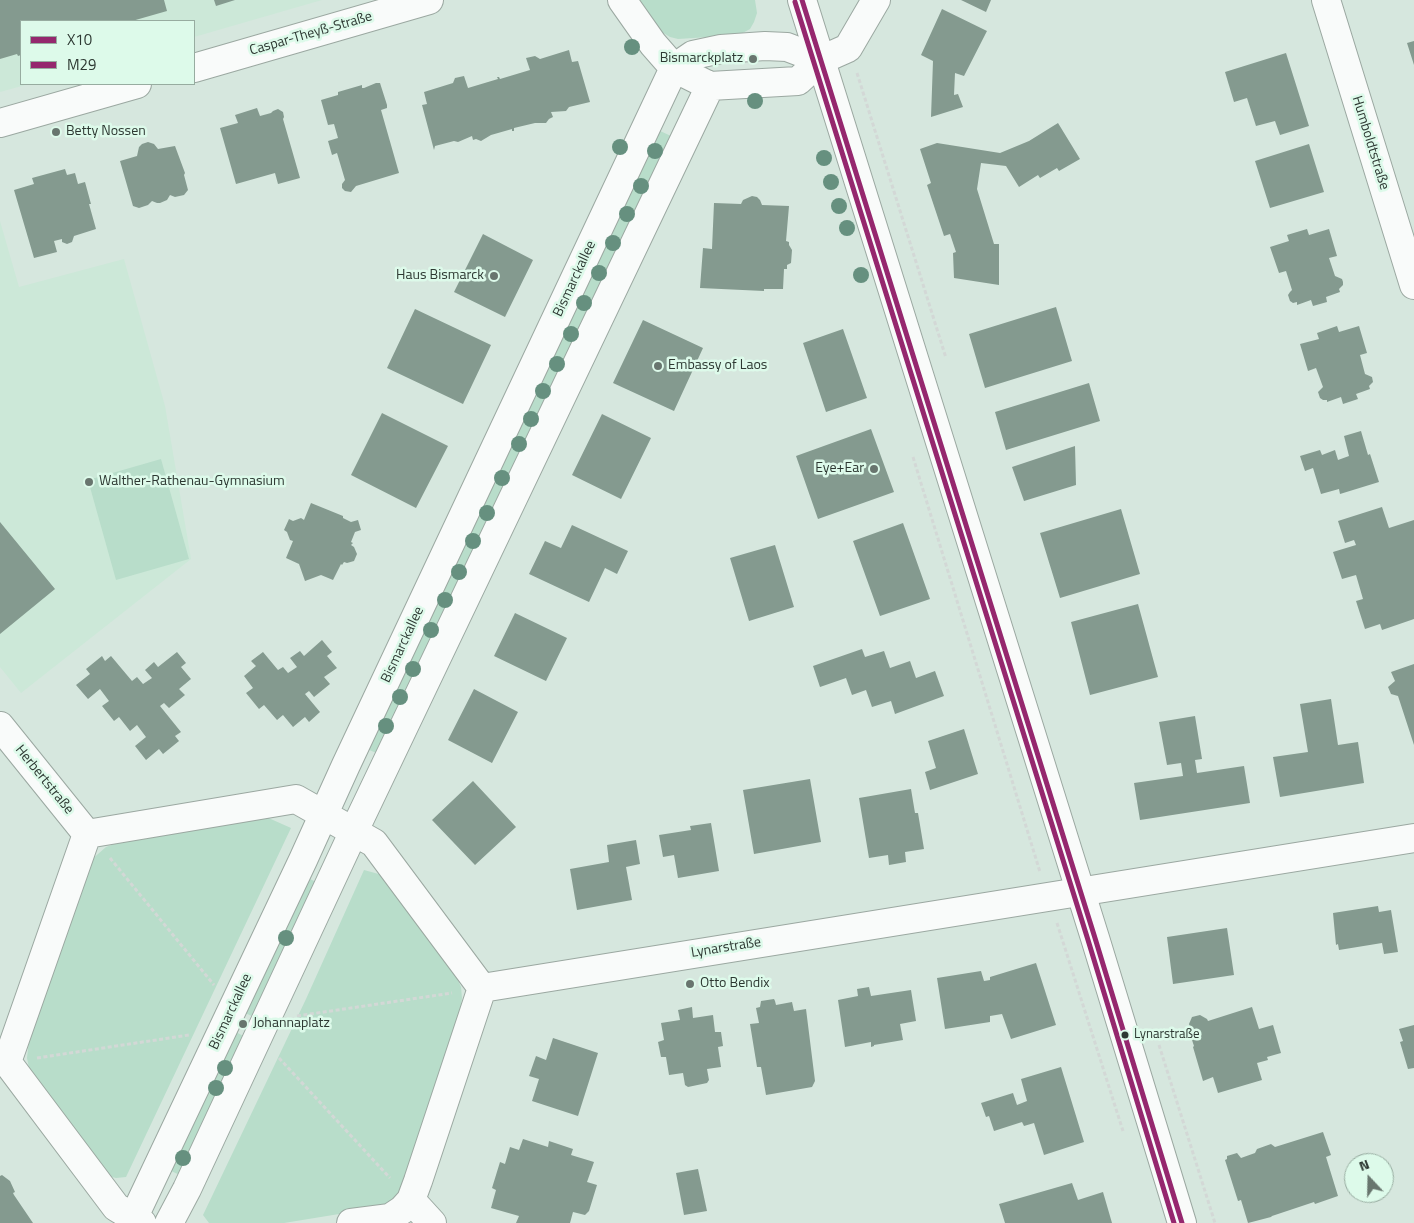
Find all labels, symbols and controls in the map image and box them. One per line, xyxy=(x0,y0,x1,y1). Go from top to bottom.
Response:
street label: Caspar-Theyß-Straße xyxy=(248,8,374,60)
legend xyxy=(20,20,195,85)
text: X10 xyxy=(67,28,92,51)
place label: Bismarckplatz xyxy=(660,51,743,67)
text: M29 xyxy=(67,53,96,76)
marker: Bismarckplatz xyxy=(747,53,759,65)
street label: Humboldtstraße xyxy=(1348,94,1392,192)
place label: Betty Nossen xyxy=(66,124,146,140)
marker: Betty Nossen xyxy=(50,126,62,138)
street label: Bismarckallee xyxy=(550,238,600,320)
place label: Haus Bismarck xyxy=(396,268,484,284)
marker: Haus Bismarck xyxy=(488,270,500,282)
place label: Embassy of Laos xyxy=(668,358,767,374)
marker: Embassy of Laos xyxy=(652,360,664,372)
place label: Eye+Ear xyxy=(815,461,864,477)
marker: Eye+Ear xyxy=(868,463,880,475)
place label: Walther-Rathenau-Gymnasium xyxy=(99,474,285,490)
marker: Walther-Rathenau-Gymnasium xyxy=(83,476,95,488)
street label: Bismarckallee xyxy=(378,604,428,686)
street label: Herbertstraße xyxy=(11,742,77,818)
street label: Lynarstraße xyxy=(690,934,762,962)
street label: Bismarckallee xyxy=(206,971,256,1053)
place label: Otto Bendix xyxy=(700,976,770,992)
marker: Otto Bendix xyxy=(684,978,696,990)
place label: Johannaplatz xyxy=(253,1016,330,1032)
marker: Johannaplatz xyxy=(237,1018,249,1030)
place label: Lynarstraße xyxy=(1134,1027,1200,1043)
marker: Lynarstraße xyxy=(1120,1030,1130,1040)
north arrow xyxy=(1344,1153,1394,1203)
text: N xyxy=(1356,1153,1372,1176)

